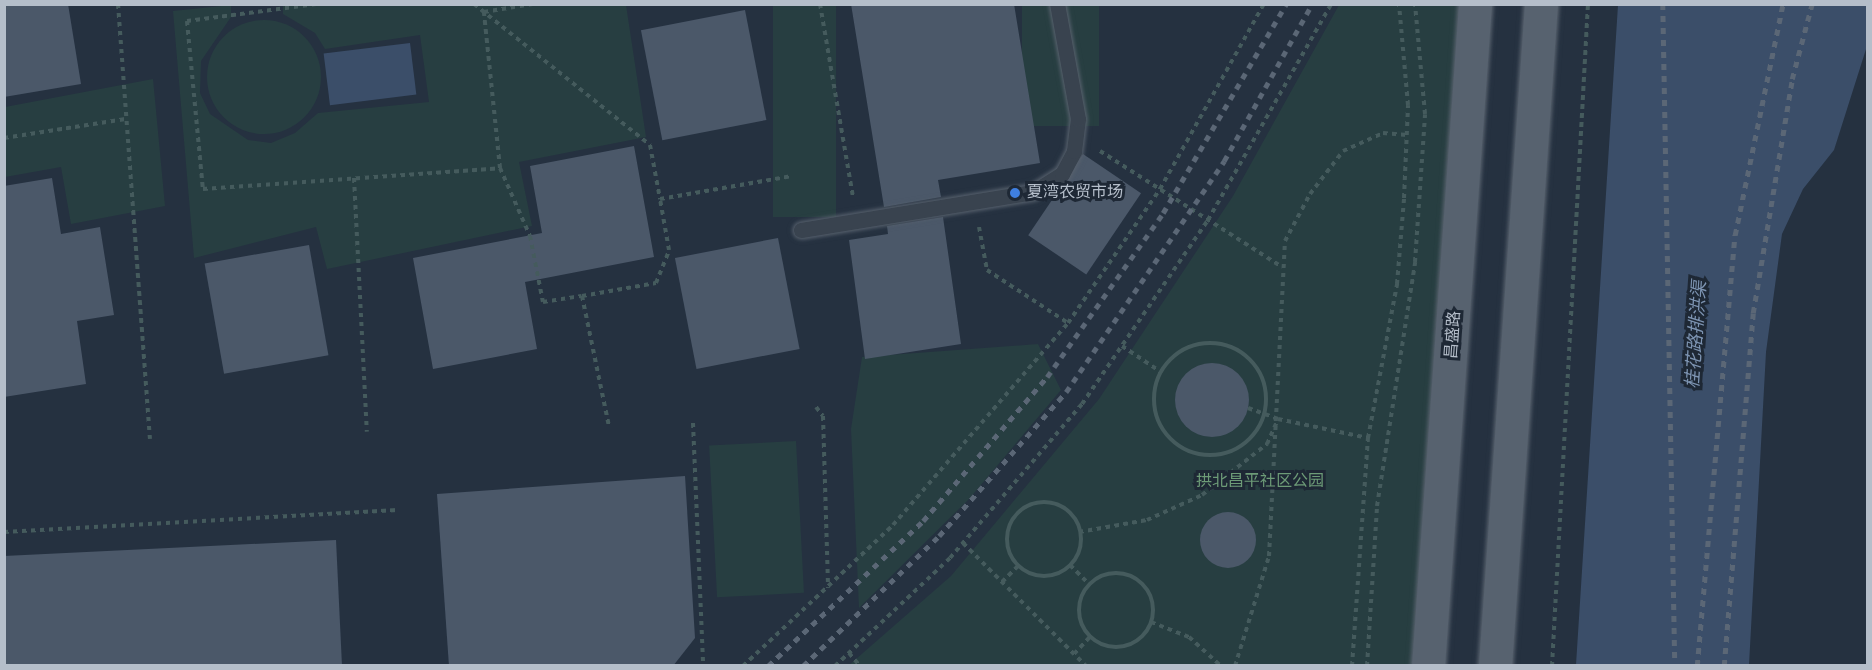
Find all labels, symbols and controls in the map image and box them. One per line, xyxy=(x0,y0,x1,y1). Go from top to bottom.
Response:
place label: 夏湾农贸市场 xyxy=(1027,183,1123,203)
marker: 夏湾农贸市场 xyxy=(1008,186,1022,200)
water label: 桂花路排洪渠 xyxy=(1683,280,1713,390)
street label: 昌盛路 xyxy=(1443,310,1465,360)
park label: 拱北昌平社区公园 xyxy=(1196,472,1324,492)

